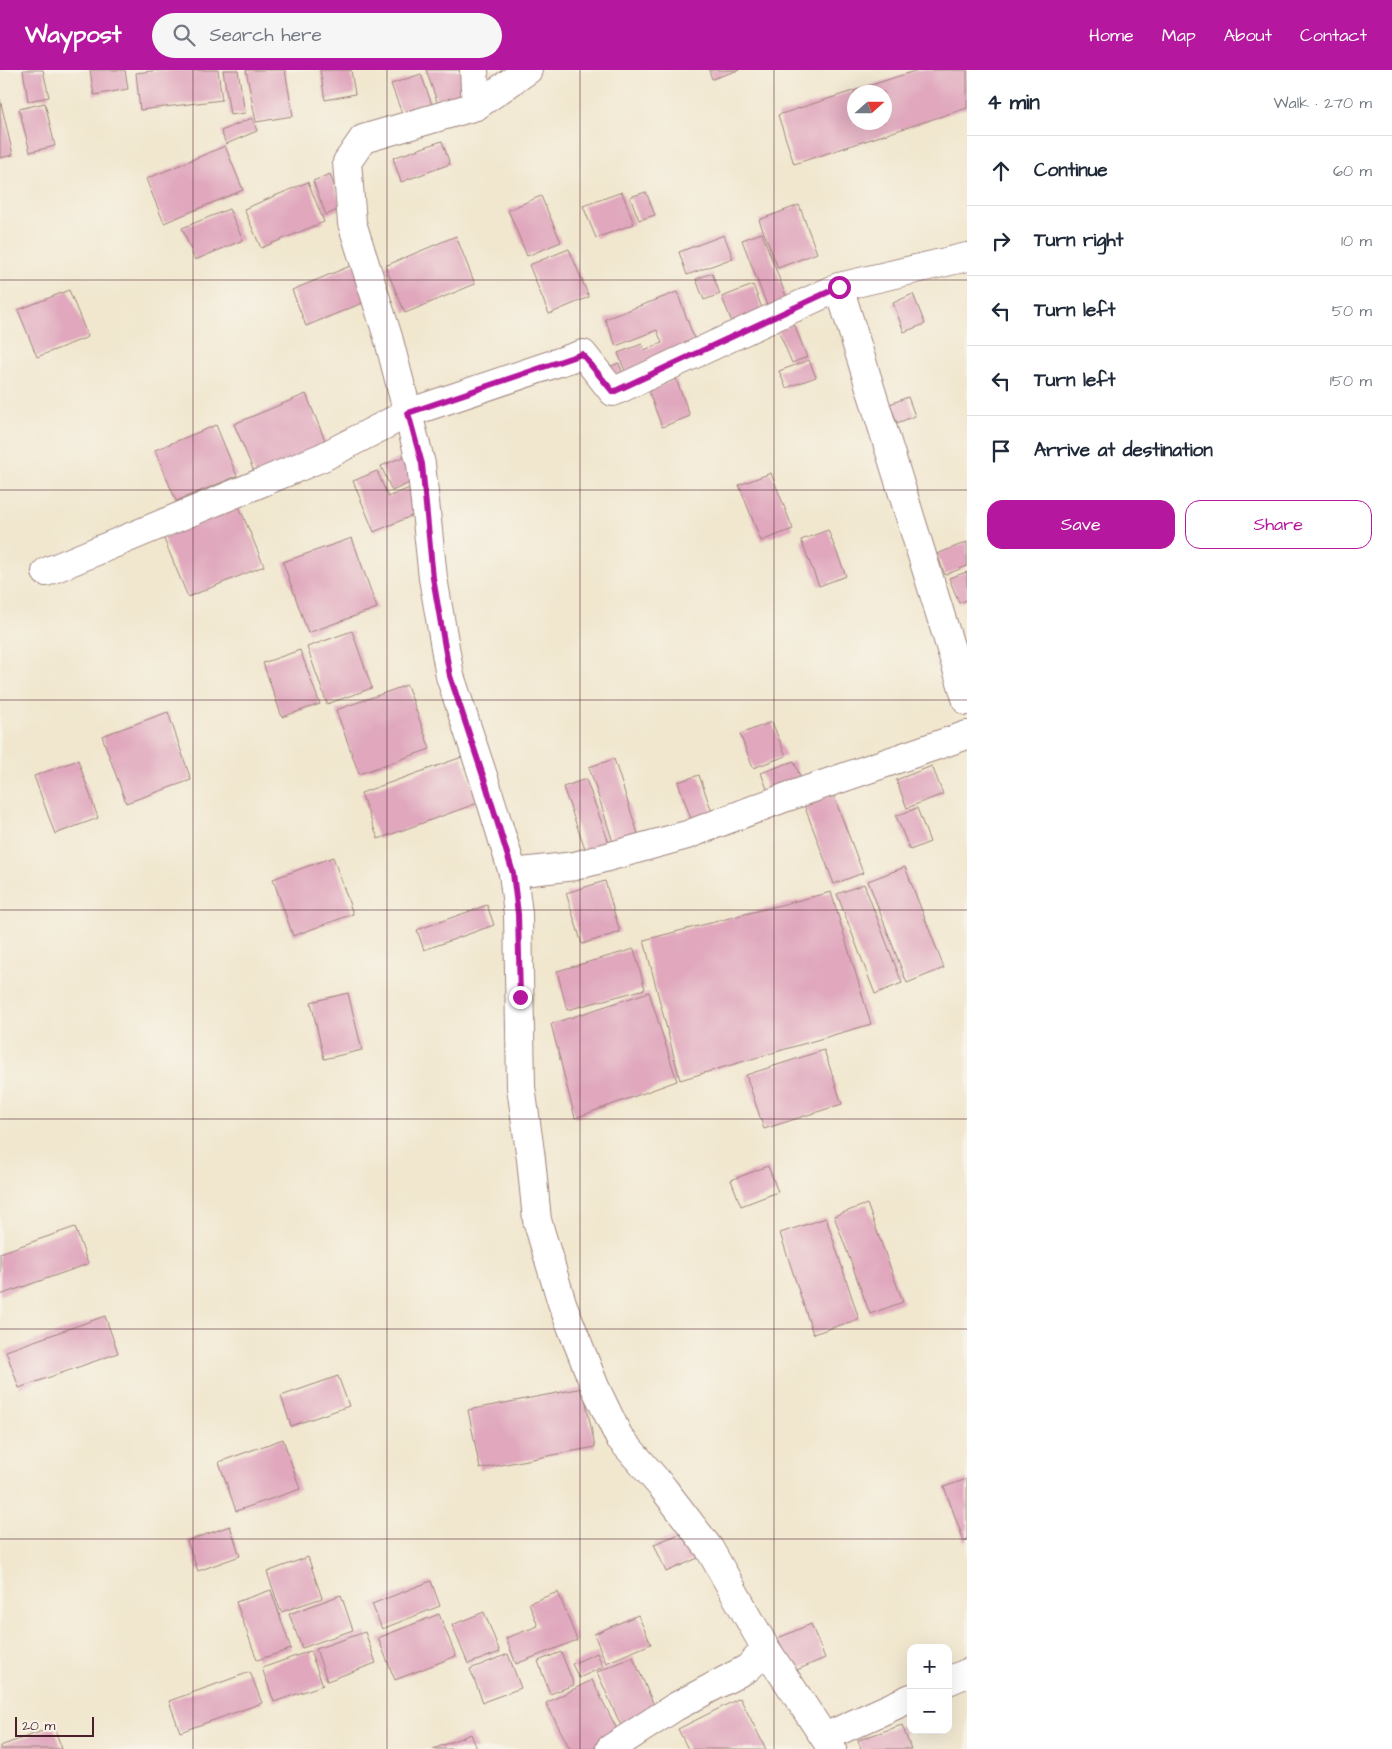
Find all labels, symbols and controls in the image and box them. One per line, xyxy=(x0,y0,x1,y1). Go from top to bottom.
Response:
search box xyxy=(152,13,502,58)
text: Waypost xyxy=(25,18,122,52)
icon: search xyxy=(170,21,198,49)
text: Search here xyxy=(210,22,322,49)
text: Home xyxy=(1089,23,1134,48)
text: Map xyxy=(1162,23,1196,48)
text: About xyxy=(1224,23,1272,48)
text: Contact xyxy=(1300,23,1367,48)
north arrow xyxy=(847,85,892,130)
text: 4 min xyxy=(987,88,1040,117)
text: Walk · 270 m xyxy=(1273,92,1372,114)
icon: ahead xyxy=(987,157,1015,185)
text: Continue xyxy=(1034,157,1108,184)
text: 60 m xyxy=(1333,160,1372,182)
icon: right xyxy=(987,227,1015,255)
text: Turn right xyxy=(1034,227,1123,254)
text: 10 m xyxy=(1341,230,1372,252)
route start xyxy=(828,276,851,299)
icon: left xyxy=(987,297,1015,325)
text: Turn left xyxy=(1034,297,1115,324)
text: 50 m xyxy=(1332,300,1372,322)
icon: left xyxy=(987,367,1015,395)
text: Turn left xyxy=(1034,367,1115,394)
text: 150 m xyxy=(1330,370,1372,392)
icon: arrive xyxy=(987,437,1015,465)
text: Arrive at destination xyxy=(1034,437,1213,464)
button: Save xyxy=(987,500,1175,549)
button: Share xyxy=(1185,500,1372,549)
route end xyxy=(509,986,532,1009)
map controls xyxy=(907,1644,952,1734)
button: + xyxy=(907,1644,952,1689)
button: − xyxy=(907,1689,952,1734)
scale bar xyxy=(15,1714,94,1737)
text: 20 m xyxy=(22,1716,55,1736)

